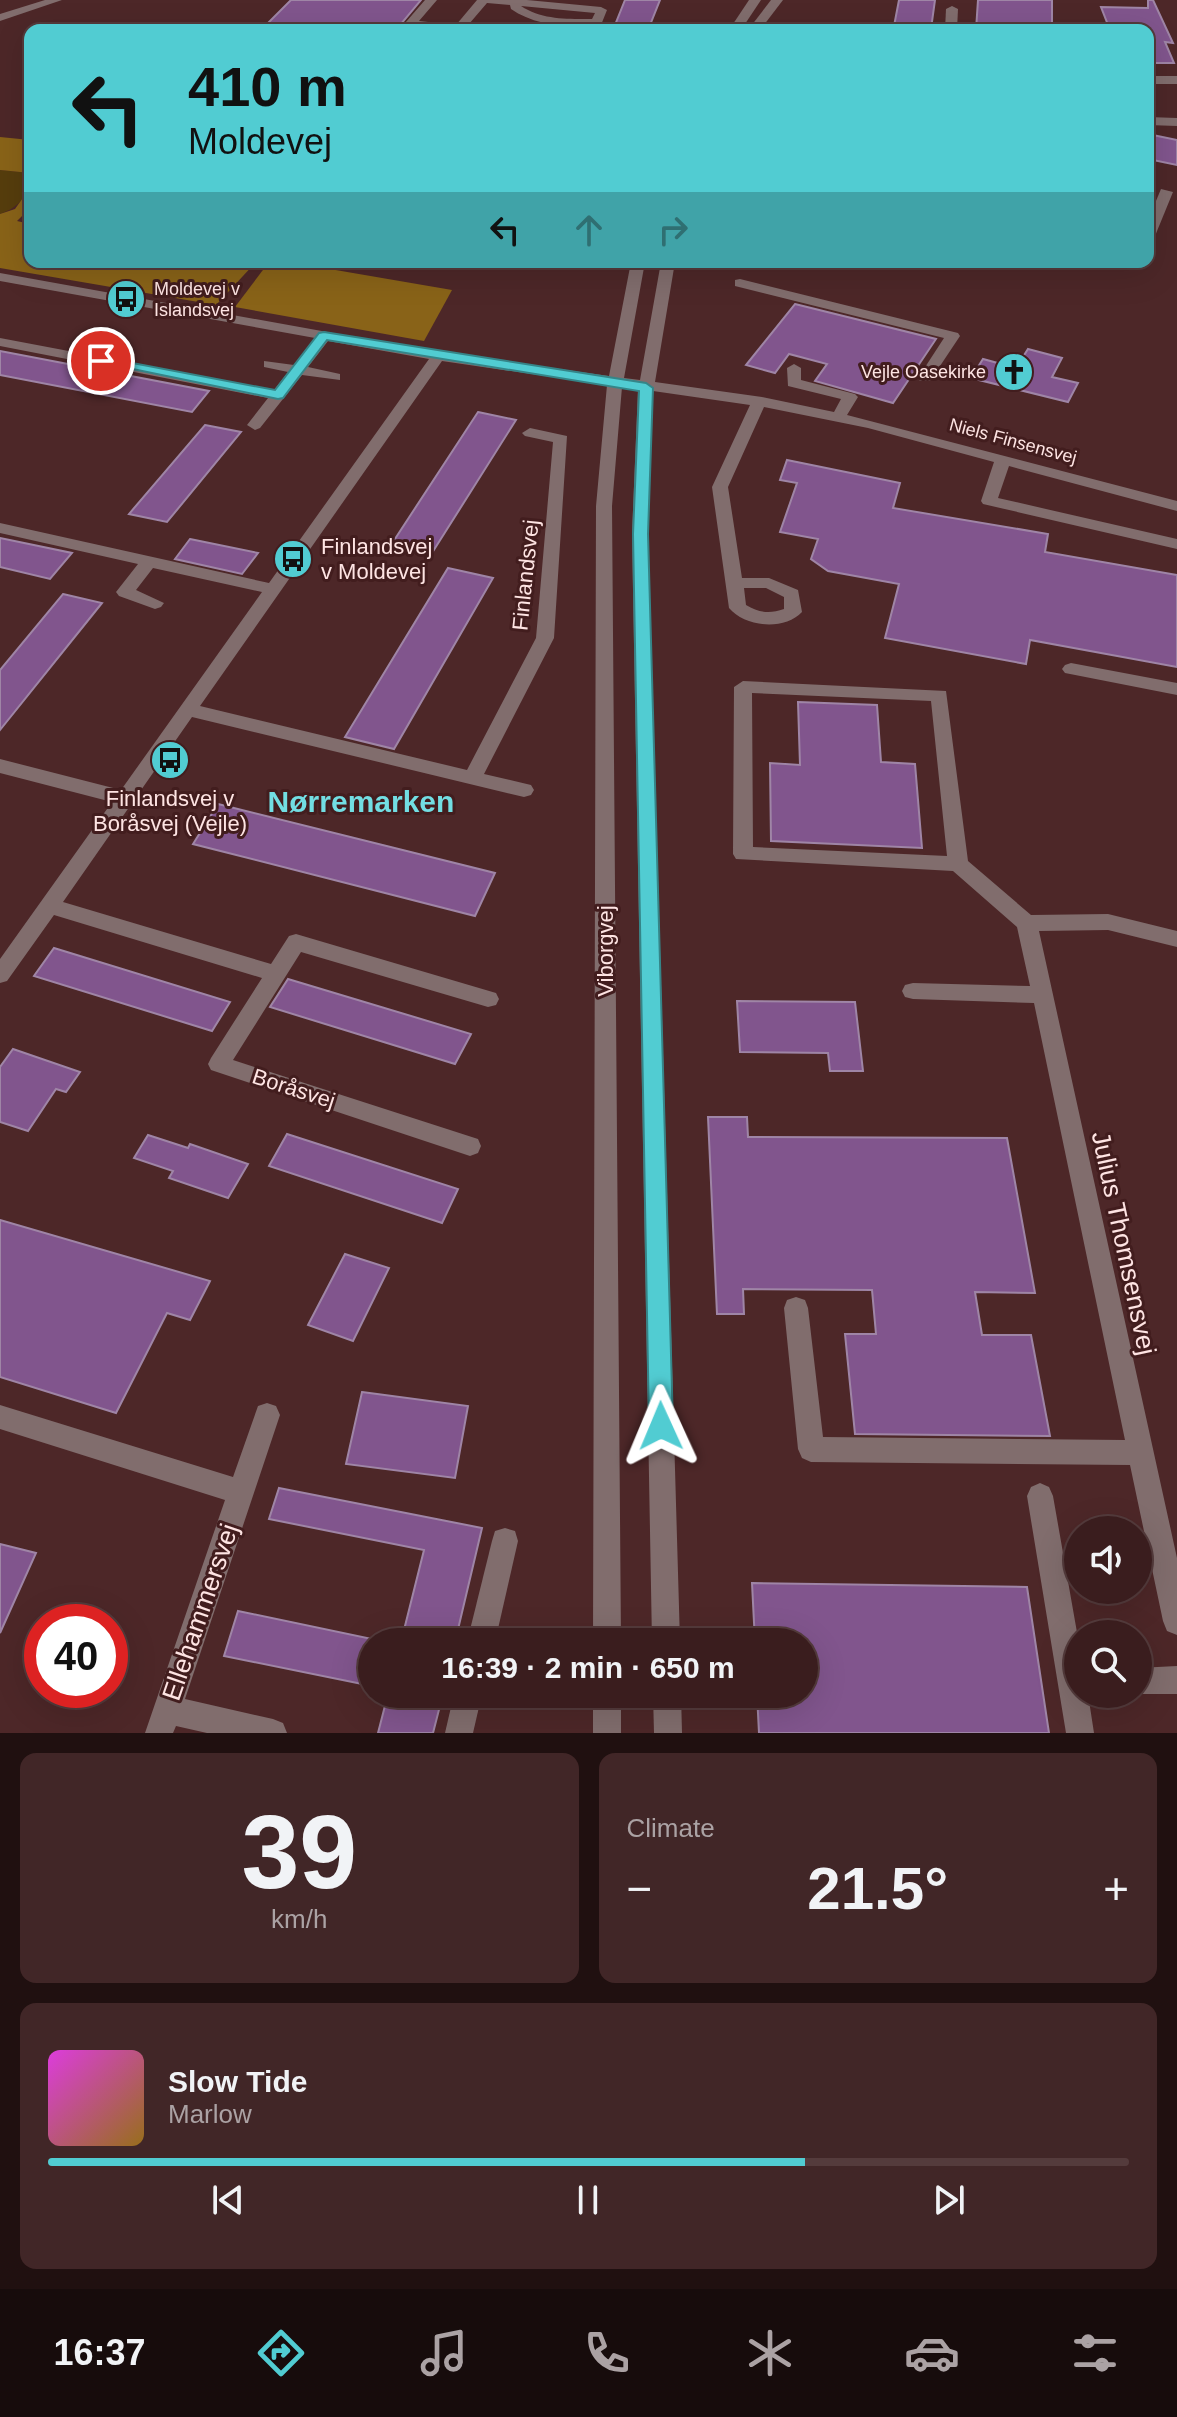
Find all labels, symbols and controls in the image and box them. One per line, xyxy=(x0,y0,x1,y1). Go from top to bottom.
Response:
text: 410 m xyxy=(188,55,347,118)
icon: left xyxy=(56,56,160,160)
text: Moldevej xyxy=(188,121,332,162)
icon: left xyxy=(483,208,527,252)
icon: ahead xyxy=(567,208,611,252)
icon: right xyxy=(651,208,695,252)
bus stop icon: Moldevej v Islandsvej xyxy=(105,278,147,320)
place label: Moldevej v Islandsvej xyxy=(154,279,240,320)
pin xyxy=(67,327,135,395)
icon: arrive xyxy=(79,339,123,383)
church icon: Vejle Oasekirke xyxy=(993,351,1035,393)
place label: Vejle Oasekirke xyxy=(861,362,986,382)
street label: Niels Finsensvej xyxy=(947,414,1079,468)
street label: Finlandsvej xyxy=(507,518,544,632)
place label: Finlandsvej v Moldevej xyxy=(321,534,432,584)
bus stop icon: Finlandsvej v Moldevej xyxy=(272,538,314,580)
bus stop icon: Finlandsvej v Boråsvej (Vejle) xyxy=(149,739,191,781)
district label: Nørremarken xyxy=(268,785,454,818)
place label: Finlandsvej v Boråsvej (Vejle) xyxy=(93,786,247,836)
street label: Viborgvej xyxy=(593,905,618,997)
street label: Boråsvej xyxy=(249,1063,338,1114)
street label: Julius Thomsensvej xyxy=(1086,1128,1162,1358)
position arrow xyxy=(619,1384,703,1468)
map controls xyxy=(1064,1516,1152,1708)
button: sound xyxy=(1064,1516,1152,1604)
street label: Ellehammersvej xyxy=(156,1520,244,1704)
speed limit sign: 40 xyxy=(24,1604,128,1708)
button: search xyxy=(1064,1620,1152,1708)
text: 16:39 · 2 min · 650 m xyxy=(441,1651,735,1684)
text: 39 xyxy=(241,1794,357,1910)
text: Climate xyxy=(627,1813,715,1843)
text: 21.5° xyxy=(807,1855,948,1922)
text: − xyxy=(627,1864,652,1913)
text: + xyxy=(1103,1864,1129,1913)
text: km/h xyxy=(271,1904,327,1934)
text: Slow Tide xyxy=(168,2065,307,2098)
text: Marlow xyxy=(168,2099,252,2129)
icon: previous xyxy=(206,2178,250,2222)
icon: pause xyxy=(566,2178,610,2222)
icon: next xyxy=(927,2178,971,2222)
icon: directions xyxy=(253,2325,309,2381)
icon: music xyxy=(416,2325,472,2381)
icon: phone xyxy=(579,2325,635,2381)
icon: climate xyxy=(742,2325,798,2381)
icon: car xyxy=(904,2325,960,2381)
icon: filters xyxy=(1067,2325,1123,2381)
text: 16:37 xyxy=(53,2332,146,2373)

